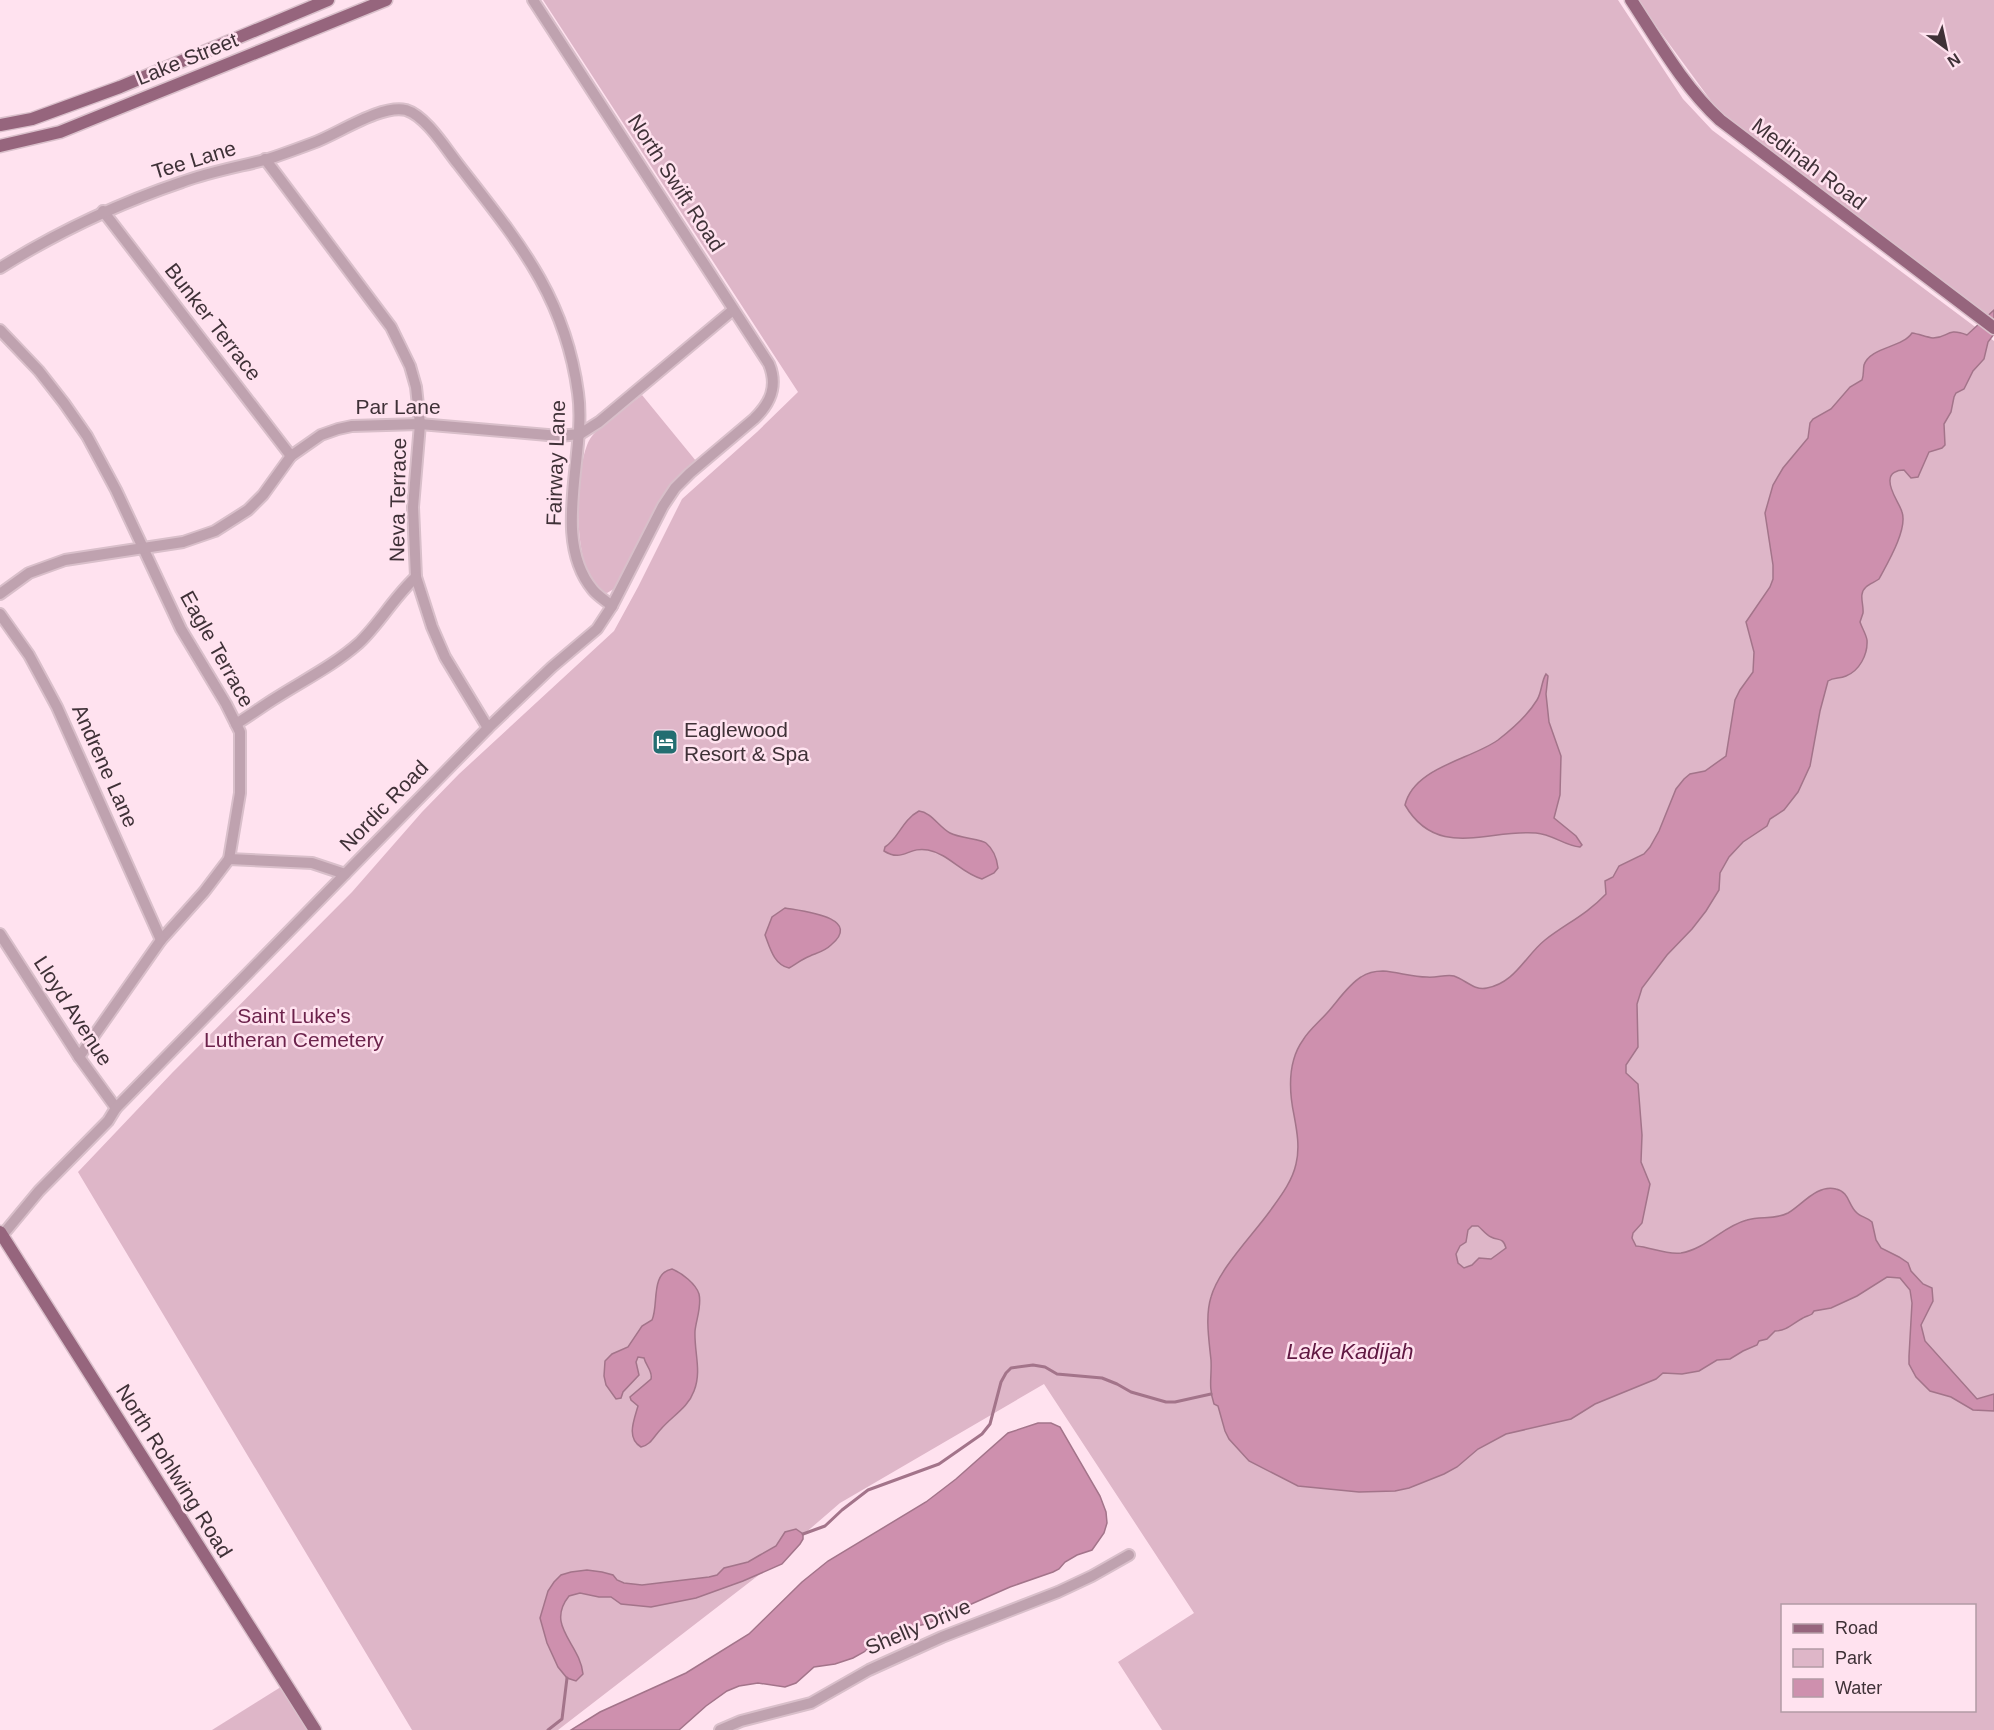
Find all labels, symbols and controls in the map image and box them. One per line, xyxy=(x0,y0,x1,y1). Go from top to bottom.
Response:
north arrow xyxy=(1916,18,1976,78)
street label: Lake Street xyxy=(133,28,241,89)
text: N xyxy=(1944,50,1963,70)
street label: North Swift Road xyxy=(624,110,729,256)
street label: Medinah Road xyxy=(1748,113,1871,214)
street label: Tee Lane xyxy=(149,136,239,183)
street label: Bunker Terrace xyxy=(161,259,266,385)
street label: Par Lane xyxy=(355,395,441,418)
street label: Fairway Lane xyxy=(542,400,569,526)
street label: Neva Terrace xyxy=(385,438,410,562)
street label: Eagle Terrace xyxy=(176,587,259,711)
street label: Andrene Lane xyxy=(68,701,143,831)
place label: Eaglewood Resort & Spa xyxy=(684,718,809,765)
hotel icon: Eaglewood Resort & Spa xyxy=(650,727,680,757)
street label: Nordic Road xyxy=(335,756,432,856)
street label: Lloyd Avenue xyxy=(30,952,117,1070)
park label: Saint Luke's Lutheran Cemetery xyxy=(204,1004,384,1051)
water label: Lake Kadijah xyxy=(1286,1339,1414,1364)
street label: North Rohlwing Road xyxy=(112,1380,237,1561)
street label: Shelly Drive xyxy=(862,1594,974,1659)
legend xyxy=(1781,1604,1976,1712)
text: Road xyxy=(1835,1618,1878,1638)
text: Park xyxy=(1835,1648,1873,1668)
text: Water xyxy=(1835,1678,1882,1698)

